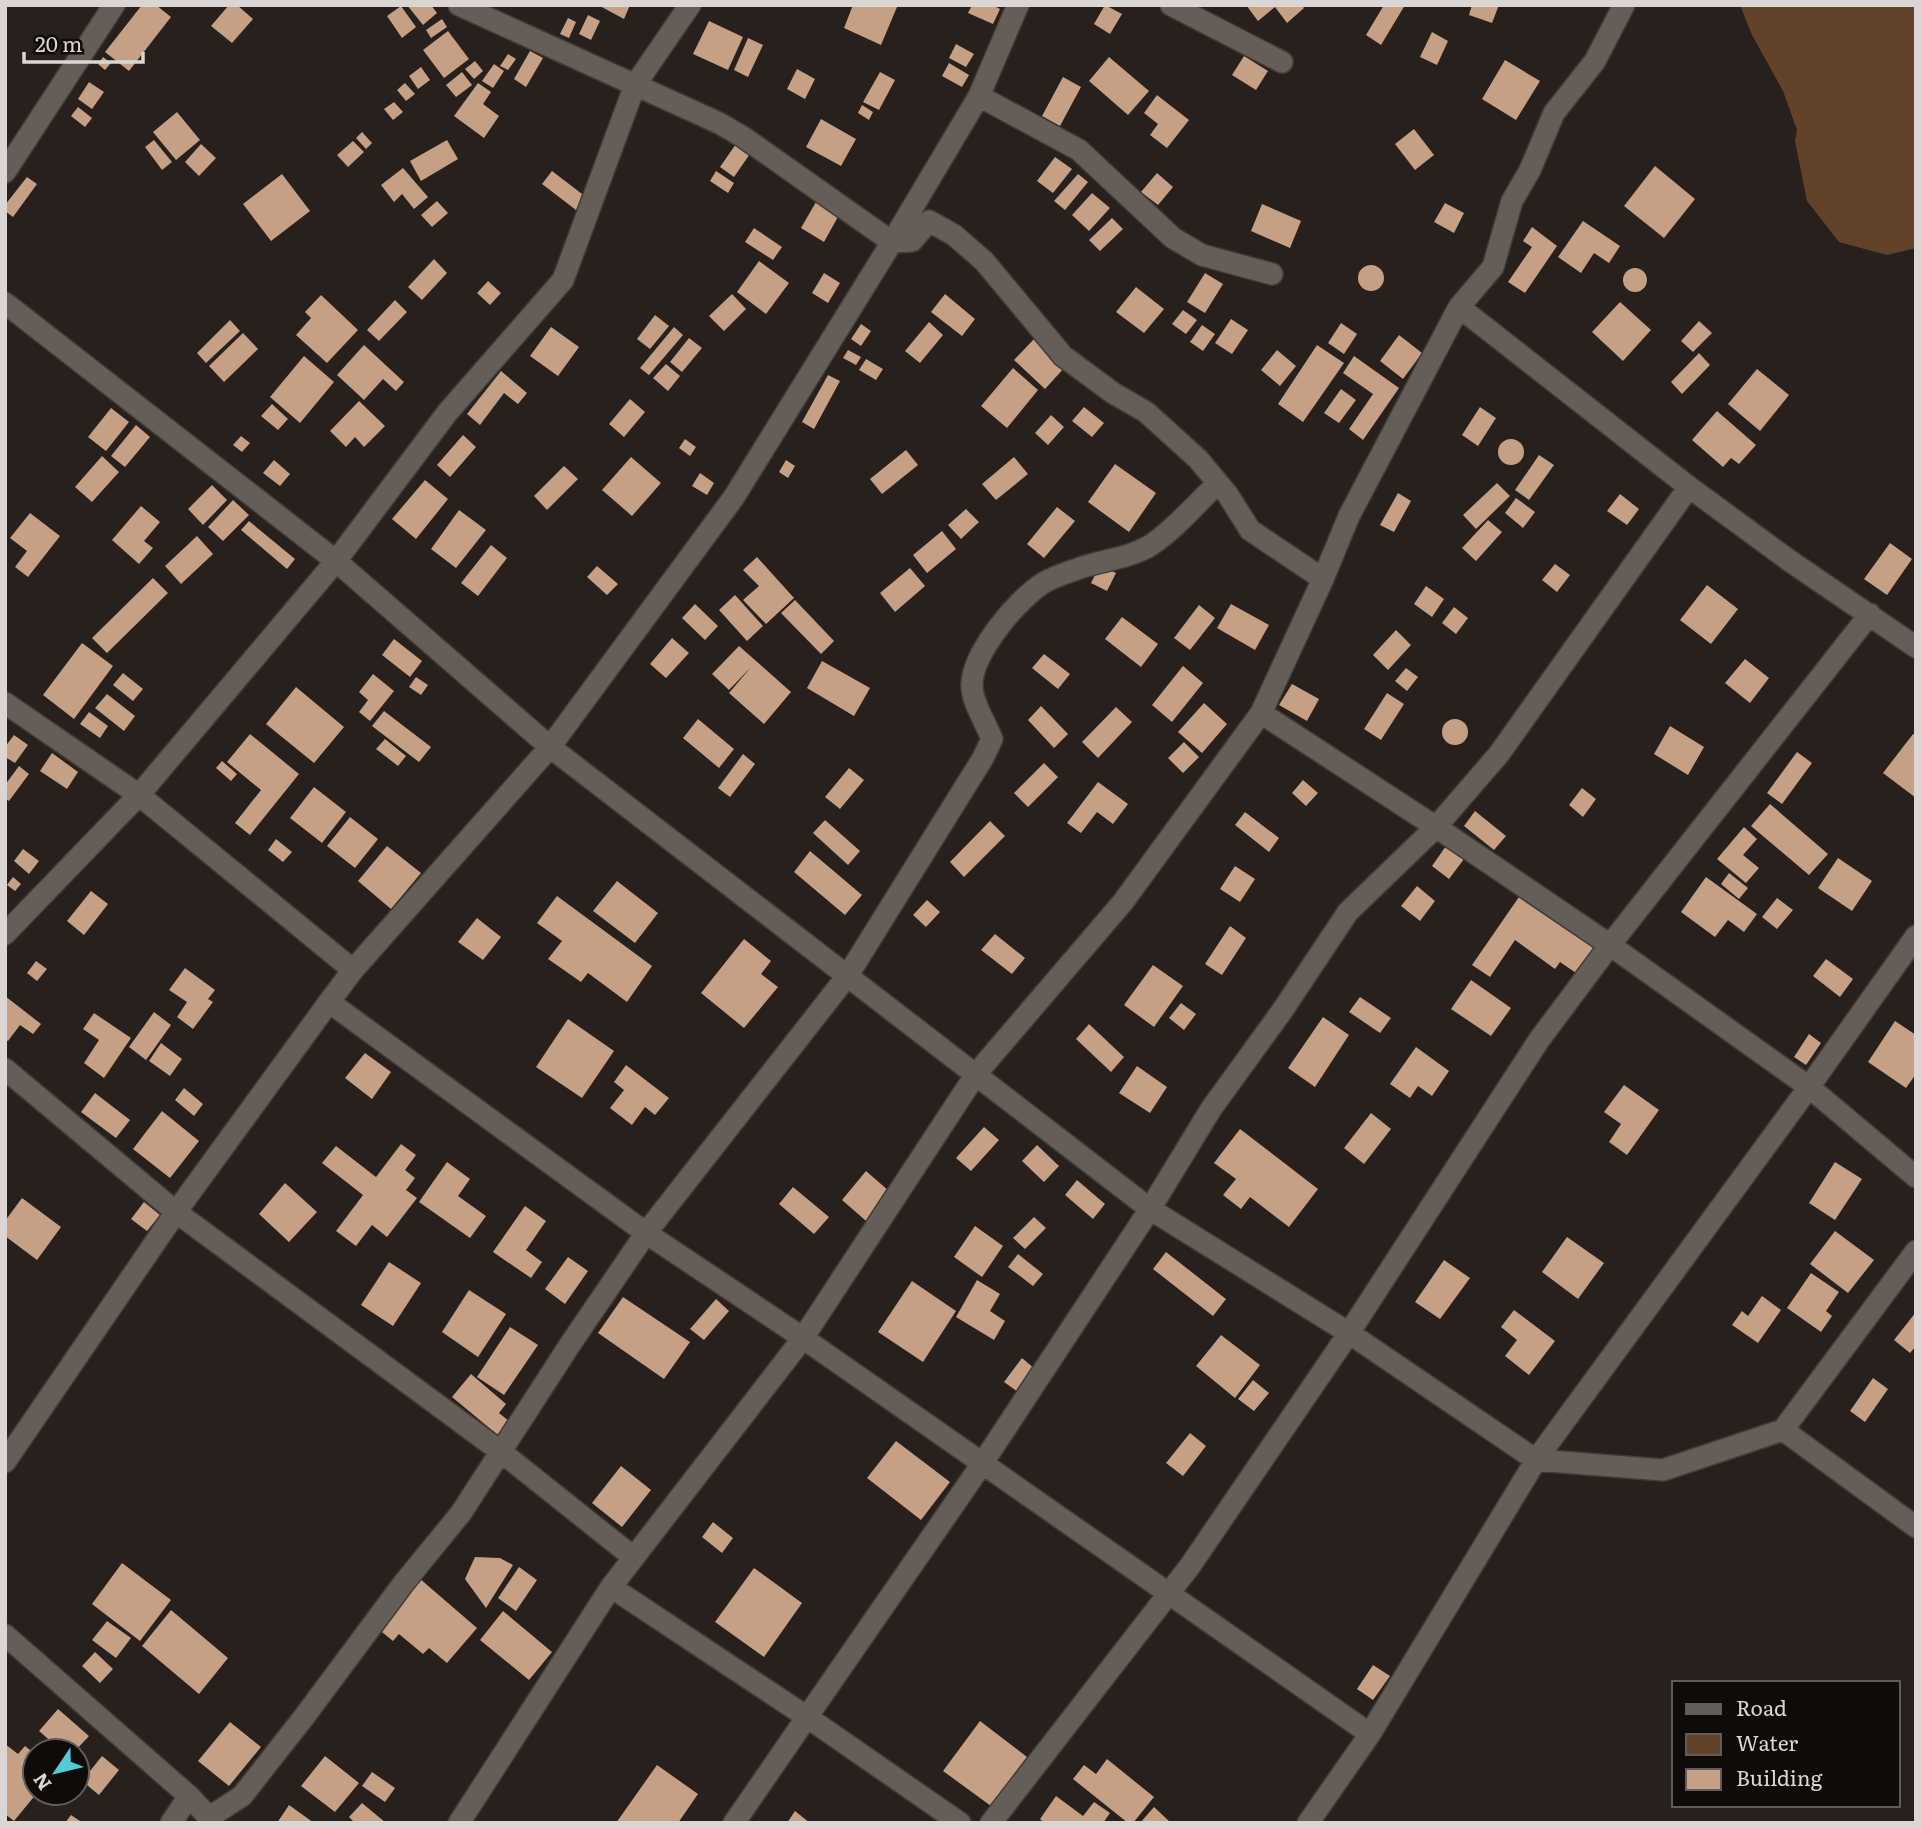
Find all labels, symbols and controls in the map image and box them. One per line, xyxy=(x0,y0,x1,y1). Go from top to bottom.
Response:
scale bar xyxy=(24,21,144,65)
text: 20 m xyxy=(35,27,82,58)
legend xyxy=(1672,1681,1900,1807)
text: Road xyxy=(1736,1691,1787,1722)
text: Water xyxy=(1736,1726,1798,1757)
north arrow xyxy=(21,1737,91,1807)
text: Building xyxy=(1736,1761,1823,1792)
text: N xyxy=(25,1768,57,1797)

